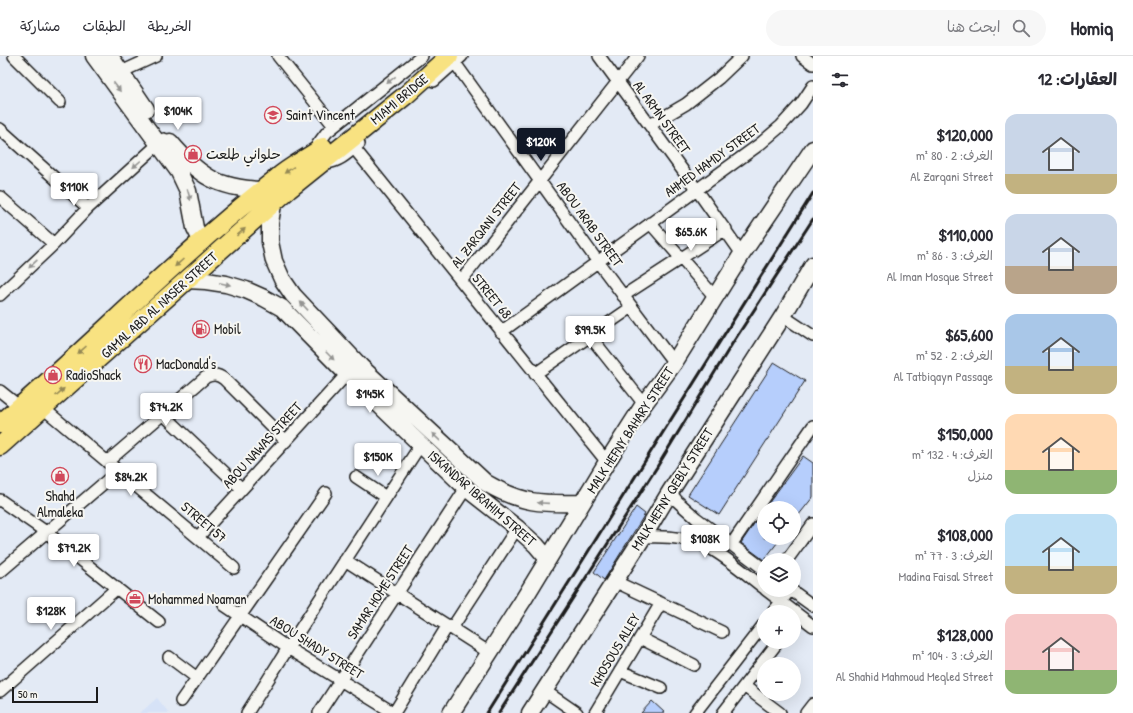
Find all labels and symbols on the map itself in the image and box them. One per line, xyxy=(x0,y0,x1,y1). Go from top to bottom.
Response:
street label: MIAMI BRIDGE xyxy=(366,69,431,128)
one-way arrow xyxy=(386,76,397,85)
street label: AL ARMN STREET xyxy=(630,76,696,157)
one-way arrow xyxy=(113,82,121,93)
pin: $104K xyxy=(150,97,206,131)
school or university icon: Saint Vincent xyxy=(263,105,283,125)
place label: Saint Vincent xyxy=(286,105,355,124)
street label: AHMED HAMDY STREET xyxy=(660,118,764,201)
pin: $120K xyxy=(513,128,569,162)
shop icon: حلواني طلعت xyxy=(183,144,203,164)
place label: حلواني طلعت xyxy=(206,144,280,167)
one-way arrow xyxy=(132,159,142,168)
one-way arrow xyxy=(283,166,295,173)
pin: $110K xyxy=(46,173,102,207)
street label: ABOU ARAB STREET xyxy=(553,177,628,271)
street label: AL ZARQANI STREET xyxy=(446,178,525,271)
one-way arrow xyxy=(186,189,192,201)
pin: $65.6K xyxy=(658,218,724,252)
one-way arrow xyxy=(236,227,246,236)
street label: GAMAL ABD AL NASER STREET xyxy=(96,247,221,362)
one-way arrow xyxy=(174,258,184,267)
one-way arrow xyxy=(28,259,39,268)
street label: STREET 68 xyxy=(468,269,516,322)
one-way arrow xyxy=(219,282,231,288)
one-way arrow xyxy=(299,301,308,311)
pin: $99.5K xyxy=(557,316,623,350)
fuel station icon: Mobil xyxy=(191,319,211,339)
place label: Mobil xyxy=(214,319,241,338)
one-way arrow xyxy=(78,345,87,354)
one-way arrow xyxy=(325,351,335,361)
restaurant icon: MacDonald's xyxy=(133,354,153,374)
place label: MacDonald's xyxy=(156,354,216,373)
street label: MALK HEFNY BAHARY STREET xyxy=(582,362,678,497)
shop icon: RadioShack xyxy=(43,365,63,385)
place label: RadioShack xyxy=(66,365,121,384)
pin: $145K xyxy=(342,380,398,414)
one-way arrow xyxy=(55,388,66,397)
pin: $74.2K xyxy=(133,393,199,427)
street label: ABOU NAWAS STREET xyxy=(218,397,306,492)
street label: MALK HEFNY QEBLY STREET xyxy=(626,423,717,554)
one-way arrow xyxy=(430,432,441,441)
pin: $150K xyxy=(350,443,406,477)
street label: ISKANDAR IBRAHIM STREET xyxy=(424,445,541,550)
pin: $84.2K xyxy=(98,463,164,497)
shop icon: Shahd Almaleka xyxy=(50,466,70,486)
place label: Shahd Almaleka xyxy=(37,486,84,521)
street label: STREET 57 xyxy=(177,497,231,546)
one-way arrow xyxy=(537,500,549,507)
pin: $108K xyxy=(677,525,733,559)
pin: $79.2K xyxy=(41,534,107,568)
street label: SAMAR HOME STREET xyxy=(342,541,417,642)
office icon: Mohammed Noaman xyxy=(125,589,145,609)
place label: Mohammed Noaman xyxy=(148,589,247,608)
pin: $128K xyxy=(23,597,79,631)
street label: KHOSOUS ALLEY xyxy=(585,609,644,690)
street label: ABOU SHADY STREET xyxy=(267,610,368,683)
scale bar xyxy=(12,685,98,704)

